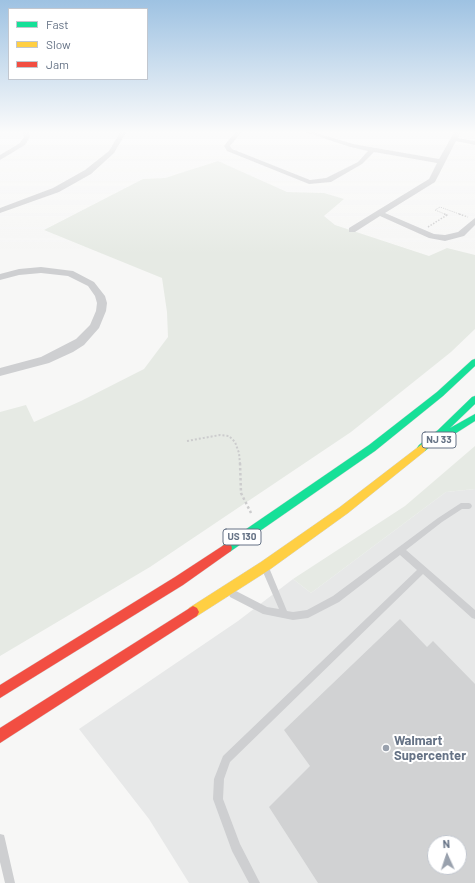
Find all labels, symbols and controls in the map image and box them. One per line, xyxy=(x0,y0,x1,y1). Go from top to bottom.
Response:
legend xyxy=(8,8,148,80)
text: Fast xyxy=(46,17,69,31)
text: Slow xyxy=(46,37,71,51)
text: Jam xyxy=(46,57,69,71)
road number: NJ 33 xyxy=(422,432,456,448)
road number: US 130 xyxy=(223,529,261,545)
place label: Walmart Supercenter xyxy=(394,733,466,764)
marker: Walmart Supercenter xyxy=(381,743,391,753)
north arrow xyxy=(427,835,467,875)
text: N xyxy=(442,837,450,850)

